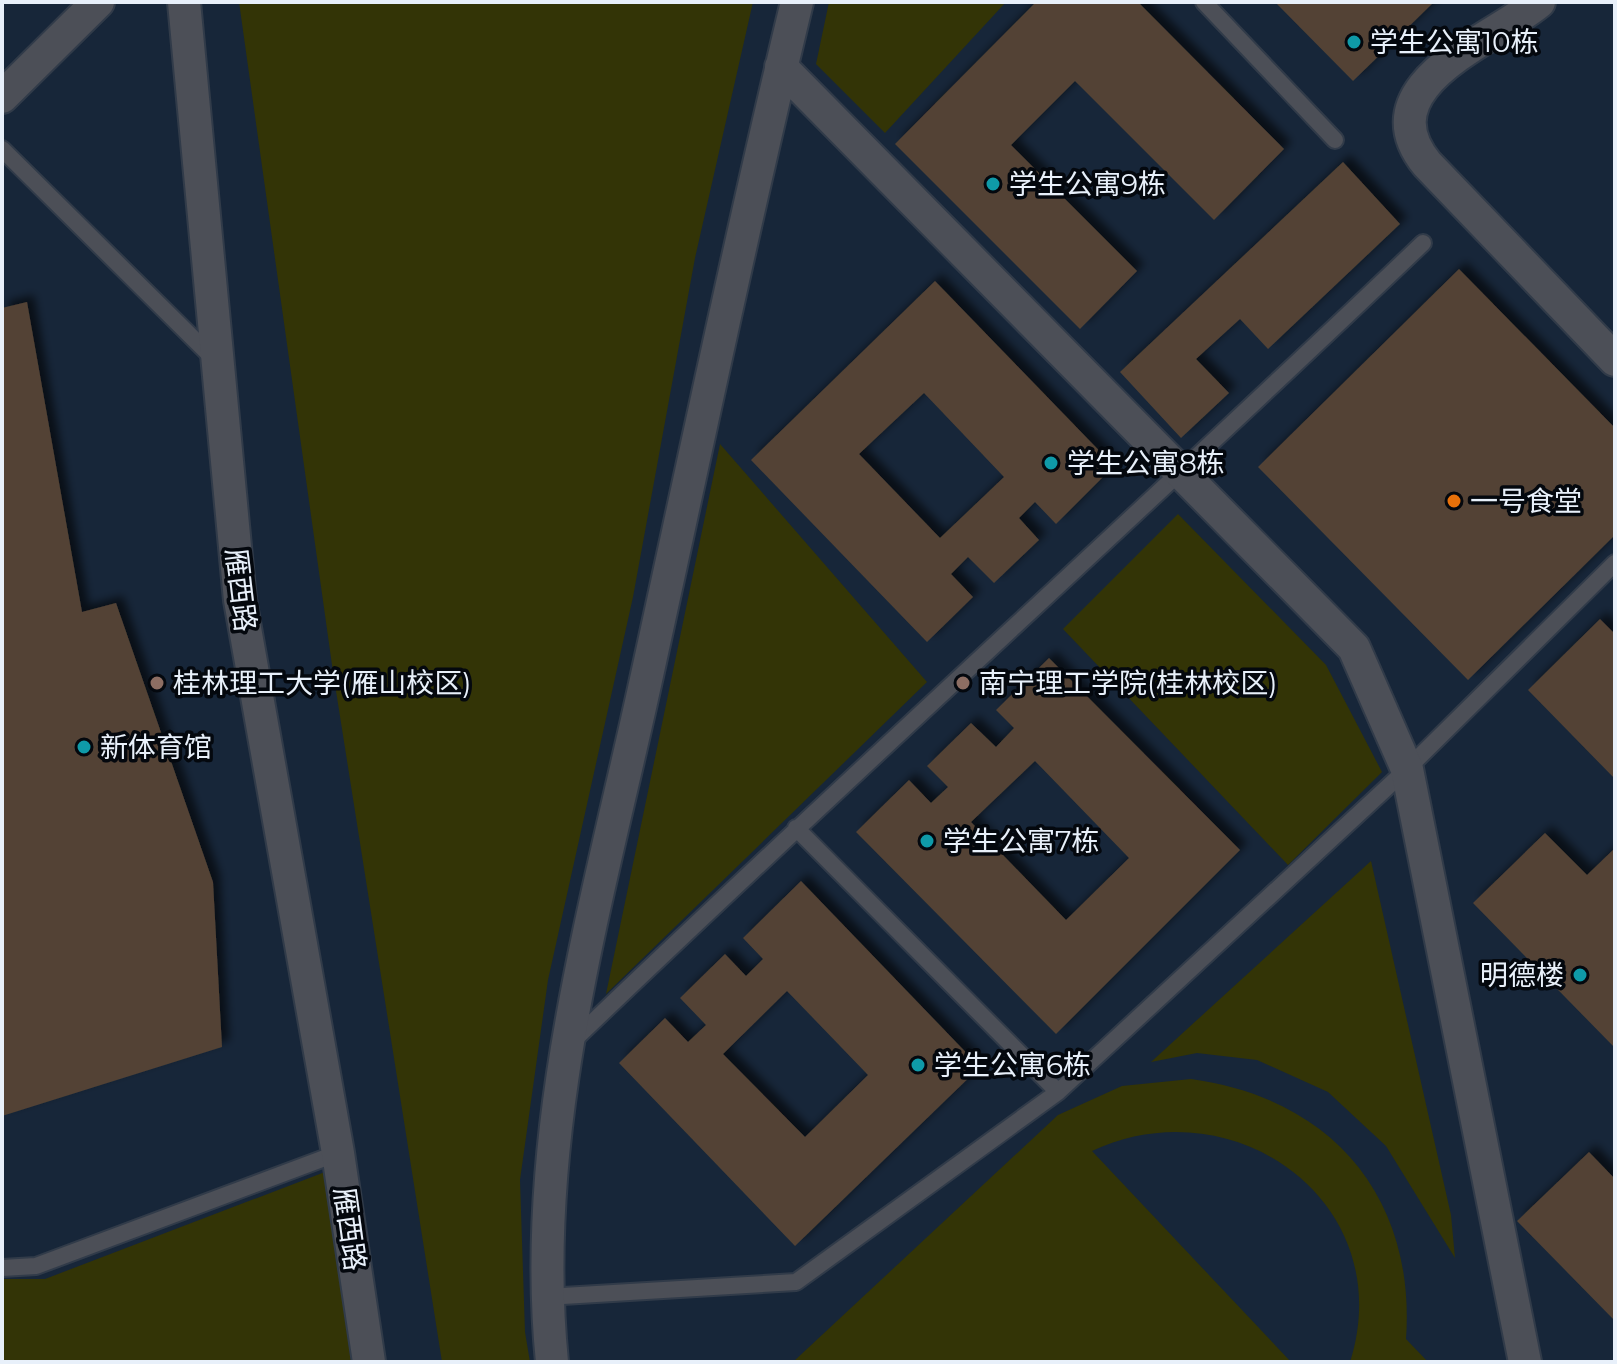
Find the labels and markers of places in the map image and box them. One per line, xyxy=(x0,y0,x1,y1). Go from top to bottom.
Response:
place label: 学生公寓10栋 xyxy=(1370,25,1539,59)
marker: 学生公寓10栋 xyxy=(1345,33,1363,51)
place label: 学生公寓9栋 xyxy=(1009,167,1166,201)
marker: 学生公寓9栋 xyxy=(984,175,1002,193)
place label: 学生公寓8栋 xyxy=(1067,446,1225,480)
marker: 学生公寓8栋 xyxy=(1042,454,1060,472)
place label: 一号食堂 xyxy=(1470,484,1582,518)
marker: 一号食堂 xyxy=(1445,492,1463,510)
place label: 桂林理工大学(雁山校区) xyxy=(173,666,471,700)
place label: 南宁理工学院(桂林校区) xyxy=(979,666,1277,700)
marker: 桂林理工大学(雁山校区) xyxy=(148,674,166,692)
marker: 南宁理工学院(桂林校区) xyxy=(954,674,972,692)
place label: 新体育馆 xyxy=(100,730,212,764)
marker: 新体育馆 xyxy=(75,738,93,756)
place label: 学生公寓7栋 xyxy=(943,824,1100,858)
marker: 学生公寓7栋 xyxy=(918,832,936,850)
place label: 明德楼 xyxy=(1480,958,1564,992)
marker: 明德楼 xyxy=(1571,966,1589,984)
place label: 学生公寓6栋 xyxy=(934,1048,1091,1082)
marker: 学生公寓6栋 xyxy=(909,1056,927,1074)

